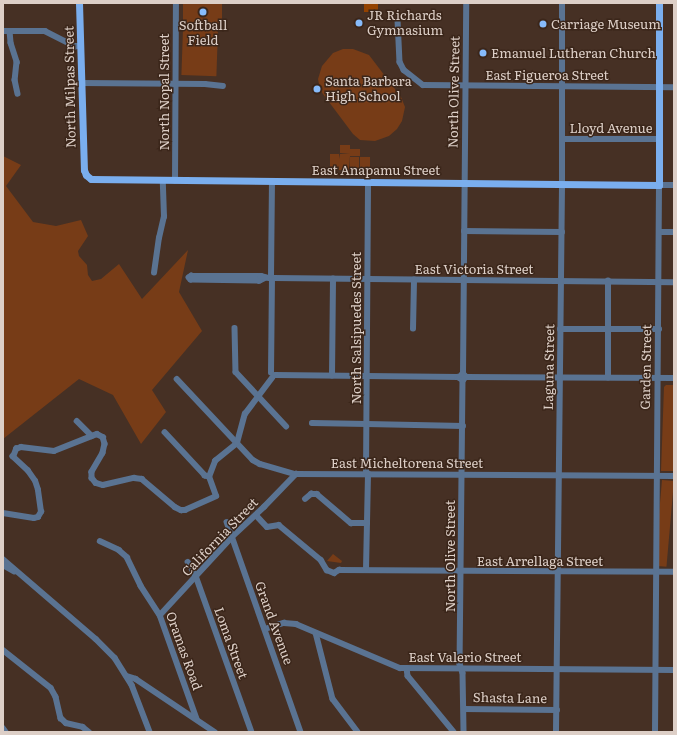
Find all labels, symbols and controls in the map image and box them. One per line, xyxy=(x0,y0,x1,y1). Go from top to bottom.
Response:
marker: Softball Field xyxy=(198,7,208,17)
place label: JR Richards Gymnasium xyxy=(367,8,443,39)
place label: Carriage Museum xyxy=(551,16,661,32)
place label: Softball Field xyxy=(179,18,227,49)
marker: JR Richards Gymnasium xyxy=(354,18,364,28)
marker: Carriage Museum xyxy=(538,19,548,29)
street label: North Milpas Street xyxy=(61,26,79,148)
street label: North Nopal Street xyxy=(156,33,172,151)
street label: North Olive Street xyxy=(445,36,463,148)
place label: Emanuel Lutheran Church xyxy=(491,45,656,61)
marker: Emanuel Lutheran Church xyxy=(478,48,488,58)
street label: East Figueroa Street xyxy=(485,67,609,83)
place label: Santa Barbara High School xyxy=(325,74,412,105)
marker: Santa Barbara High School xyxy=(312,84,322,94)
street label: Lloyd Avenue xyxy=(569,120,653,136)
street label: East Anapamu Street xyxy=(312,162,440,178)
street label: North Salsipuedes Street xyxy=(348,252,364,404)
street label: East Victoria Street xyxy=(415,261,533,277)
street label: Laguna Street xyxy=(540,324,558,410)
street label: Garden Street xyxy=(637,324,655,410)
street label: East Micheltorena Street xyxy=(331,455,483,471)
street label: California Street xyxy=(179,495,261,579)
street label: North Olive Street xyxy=(442,500,458,612)
street label: East Arrellaga Street xyxy=(477,553,603,569)
street label: Grand Avenue xyxy=(252,579,296,667)
street label: Loma Street xyxy=(211,605,251,681)
street label: Oramas Road xyxy=(163,610,205,692)
street label: East Valerio Street xyxy=(408,649,522,665)
street label: Shasta Lane xyxy=(473,690,547,706)

